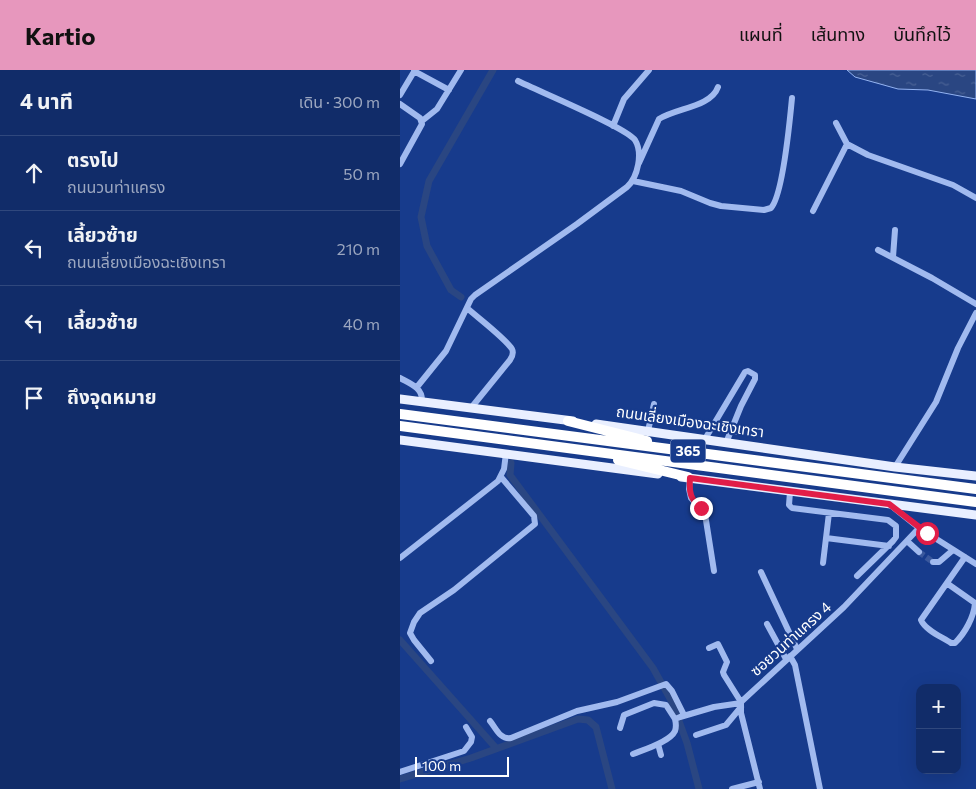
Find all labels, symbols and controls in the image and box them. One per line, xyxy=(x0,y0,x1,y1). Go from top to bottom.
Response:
text: Kartio xyxy=(25,21,95,50)
text: แผนที่ xyxy=(739,23,783,45)
text: เส้นทาง xyxy=(811,23,865,45)
text: บันทึกไว้ xyxy=(893,23,951,45)
text: 4 นาที xyxy=(20,88,73,113)
text: เดิน · 300 m xyxy=(299,92,380,111)
text: ตรงไป xyxy=(67,148,119,171)
icon: ahead xyxy=(20,159,48,187)
text: 50 m xyxy=(343,164,380,183)
text: ถนนวนท่าแครง xyxy=(67,177,165,196)
text: เลี้ยวซ้าย xyxy=(67,223,138,246)
icon: left xyxy=(20,234,48,262)
text: 210 m xyxy=(337,239,380,258)
text: ถนนเลี่ยงเมืองฉะเชิงเทรา xyxy=(67,252,226,271)
icon: left xyxy=(20,309,48,337)
text: เลี้ยวซ้าย xyxy=(67,310,138,333)
text: 40 m xyxy=(343,314,380,333)
icon: arrive xyxy=(20,384,48,412)
text: ถึงจุดหมาย xyxy=(67,385,157,408)
street label: ถนนเลี่ยงเมืองฉะเชิงเทรา xyxy=(615,401,765,440)
road number: 365 xyxy=(670,440,706,462)
route end xyxy=(690,497,713,520)
route start xyxy=(916,522,939,545)
street label: ซอยวนท่าแครง 4 xyxy=(746,597,834,679)
map controls xyxy=(916,684,961,774)
button: + xyxy=(916,684,961,729)
button: − xyxy=(916,729,961,774)
scale bar xyxy=(415,754,509,777)
text: 100 m xyxy=(422,757,461,774)

